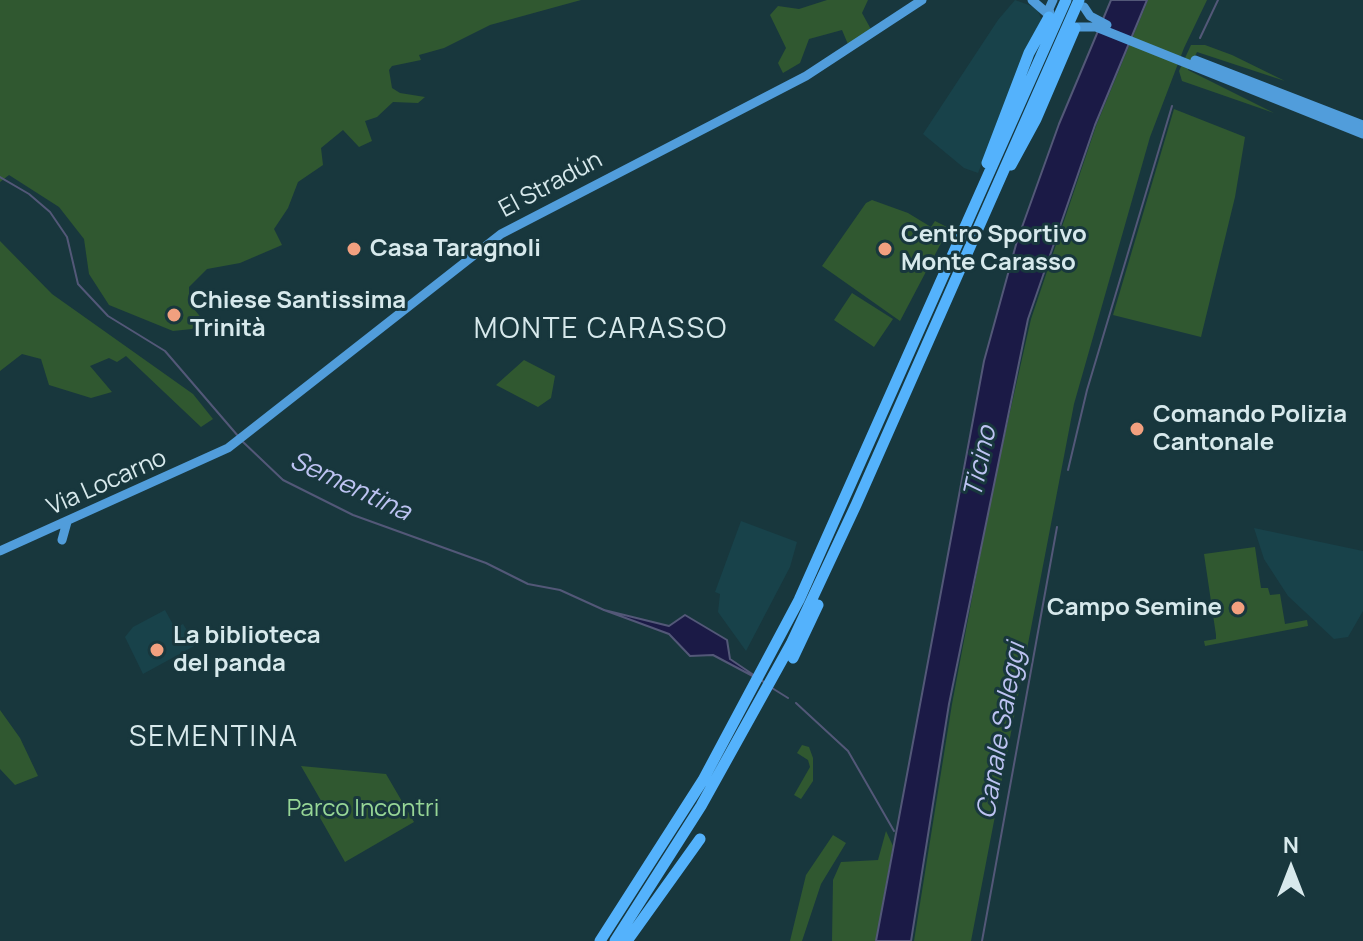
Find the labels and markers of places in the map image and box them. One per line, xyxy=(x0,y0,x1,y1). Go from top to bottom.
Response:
place label: Centro Sportivo Monte Carasso xyxy=(901,221,1087,277)
place label: Casa Taragnoli xyxy=(370,235,541,263)
marker: Casa Taragnoli xyxy=(345,240,363,258)
marker: Centro Sportivo Monte Carasso xyxy=(876,240,894,258)
place label: Chiese Santissima Trinità xyxy=(190,287,406,343)
marker: Chiese Santissima Trinità xyxy=(165,306,183,324)
place label: Comando Polizia Cantonale xyxy=(1153,401,1347,457)
marker: Comando Polizia Cantonale xyxy=(1128,420,1146,438)
place label: Campo Semine xyxy=(1047,594,1222,622)
marker: Campo Semine xyxy=(1229,599,1247,617)
place label: La biblioteca del panda xyxy=(173,622,321,678)
marker: La biblioteca del panda xyxy=(148,641,166,659)

